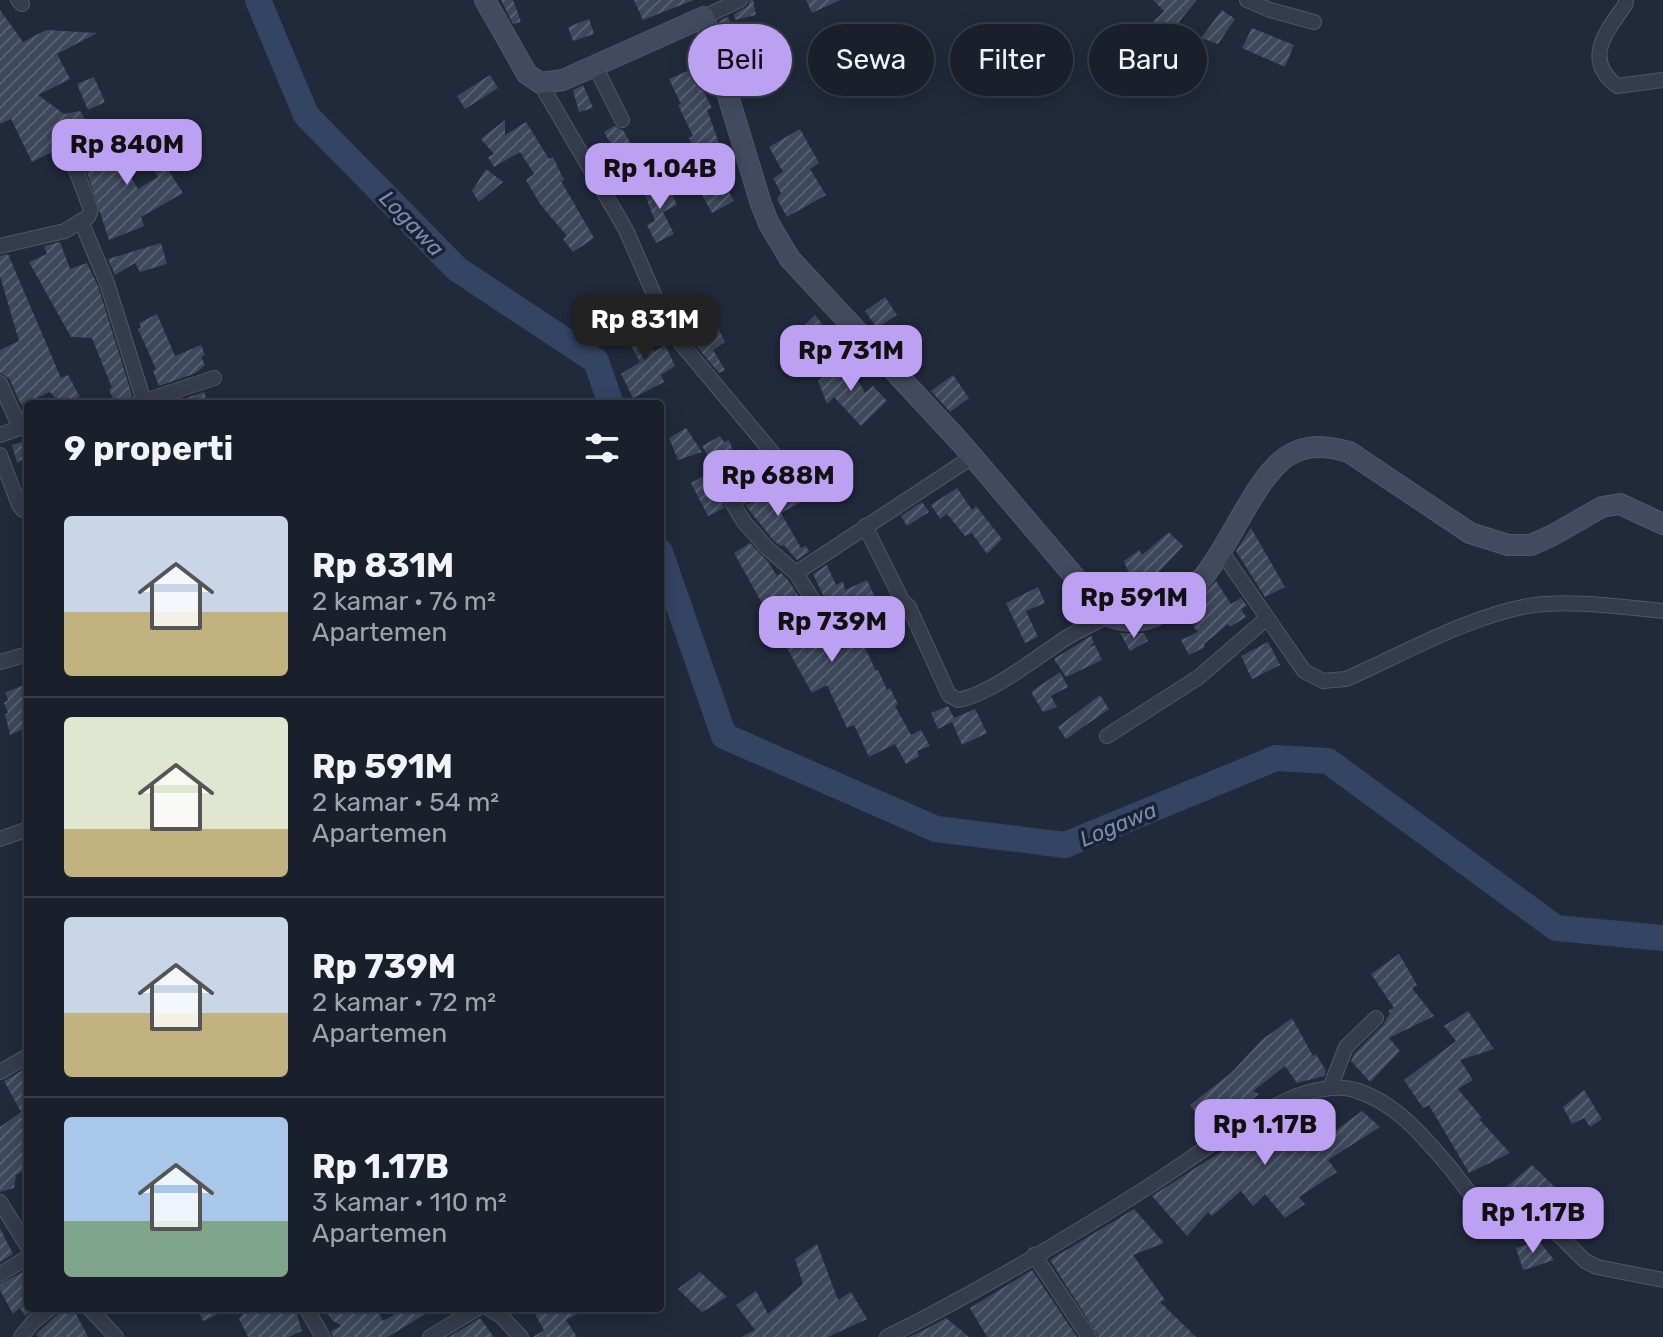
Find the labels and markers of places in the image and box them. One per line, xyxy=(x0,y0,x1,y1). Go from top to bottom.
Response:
pin: Rp 840M xyxy=(53,119,201,187)
pin: Rp 1.04B xyxy=(577,143,743,211)
pin: Rp 831M xyxy=(571,294,719,362)
pin: Rp 731M xyxy=(777,325,925,393)
pin: Rp 688M xyxy=(704,450,852,518)
pin: Rp 591M xyxy=(1060,572,1208,640)
pin: Rp 739M xyxy=(758,596,906,664)
pin: Rp 1.17B xyxy=(1182,1099,1348,1167)
pin: Rp 1.17B xyxy=(1450,1187,1616,1255)

